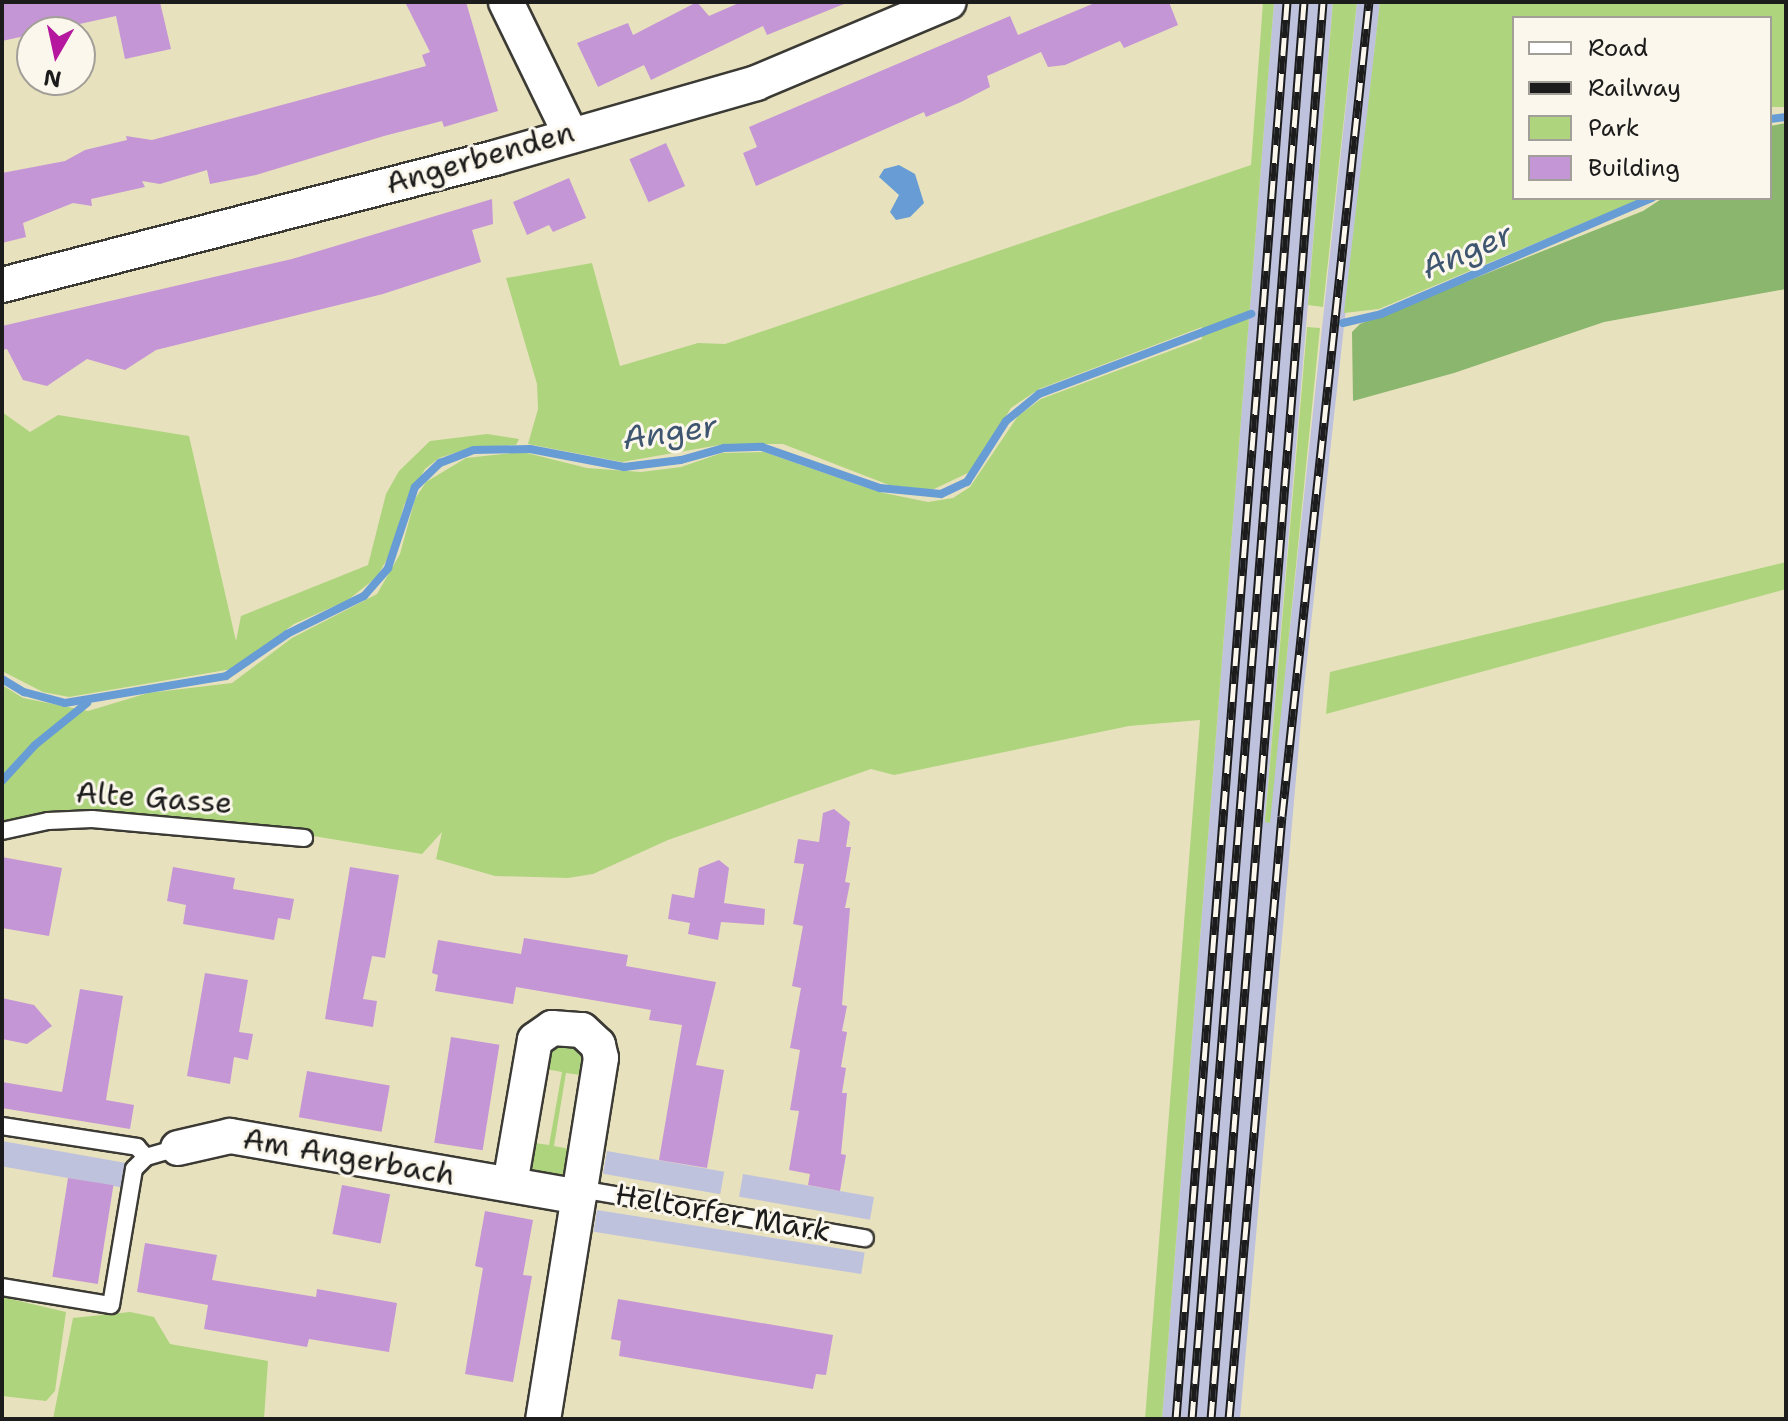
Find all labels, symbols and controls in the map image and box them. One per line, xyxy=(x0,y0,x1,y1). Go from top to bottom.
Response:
north arrow xyxy=(16,16,96,96)
legend xyxy=(1512,16,1772,200)
text: Road xyxy=(1588,32,1648,64)
text: N xyxy=(42,63,63,94)
text: Railway xyxy=(1588,72,1681,104)
text: Park xyxy=(1588,112,1640,144)
street label: Angerbenden xyxy=(382,114,578,202)
text: Building xyxy=(1588,152,1680,184)
water label: Anger xyxy=(1416,215,1518,287)
water label: Anger xyxy=(620,406,720,458)
street label: Alte Gasse xyxy=(75,775,233,821)
street label: Am Angerbach xyxy=(240,1121,458,1193)
street label: Heltorfer Mark xyxy=(612,1176,834,1250)

